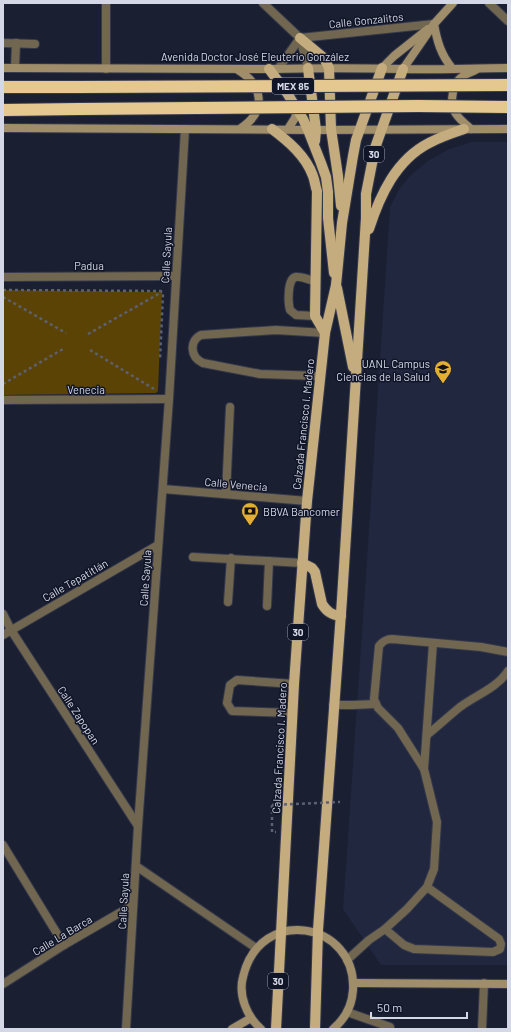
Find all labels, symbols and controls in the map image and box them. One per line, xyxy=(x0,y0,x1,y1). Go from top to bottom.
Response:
street label: Calle Gonzalitos xyxy=(328,10,404,30)
street label: Avenida Doctor José Eleuterio González xyxy=(161,50,349,63)
road number: MEX 85 xyxy=(272,78,314,94)
road number: 30 xyxy=(364,146,384,162)
street label: Calle Sayula xyxy=(158,226,174,284)
street label: Padua xyxy=(74,259,104,272)
place label: UANL Campus Ciencias de la Salud xyxy=(336,357,430,383)
street label: Calzada Francisco I. Madero xyxy=(290,358,316,490)
school or university icon: UANL Campus Ciencias de la Salud xyxy=(433,359,453,384)
street label: Venecia xyxy=(67,383,105,396)
street label: Calle Venecia xyxy=(204,475,268,493)
bank icon: BBVA Bancomer xyxy=(240,501,260,526)
place label: BBVA Bancomer xyxy=(263,505,340,518)
street label: Calle Sayula xyxy=(137,549,153,607)
street label: Calle Tepatitlán xyxy=(40,556,110,604)
road number: 30 xyxy=(288,624,308,640)
street label: Calzada Francisco I. Madero xyxy=(269,682,289,814)
street label: Calle Zapopan xyxy=(55,684,103,747)
street label: Calle Sayula xyxy=(115,872,131,930)
street label: Calle La Barca xyxy=(30,912,94,958)
road number: 30 xyxy=(268,973,288,989)
scale bar xyxy=(371,994,467,1020)
text: 50 m xyxy=(377,1000,402,1014)

